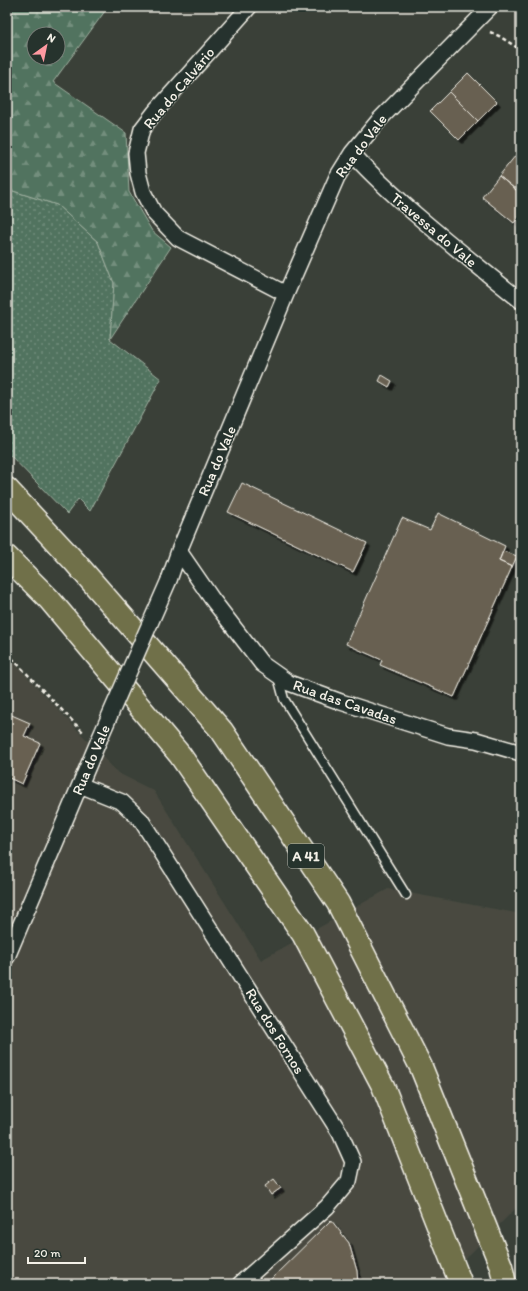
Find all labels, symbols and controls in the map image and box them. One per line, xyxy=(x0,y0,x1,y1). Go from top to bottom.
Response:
north arrow xyxy=(26,26,66,66)
text: N xyxy=(45,31,58,46)
street label: Rua do Calvário xyxy=(140,43,218,133)
street label: Rua do Vale xyxy=(331,111,391,181)
street label: Travessa do Vale xyxy=(387,189,481,271)
street label: Rua do Vale xyxy=(194,423,240,499)
street label: Rua das Cavadas xyxy=(291,676,400,728)
street label: Rua do Vale xyxy=(68,722,114,798)
road number: A 41 xyxy=(288,844,324,868)
street label: Rua dos Fornos xyxy=(241,985,309,1077)
scale bar xyxy=(28,1239,85,1265)
text: 20 m xyxy=(34,1246,61,1260)

